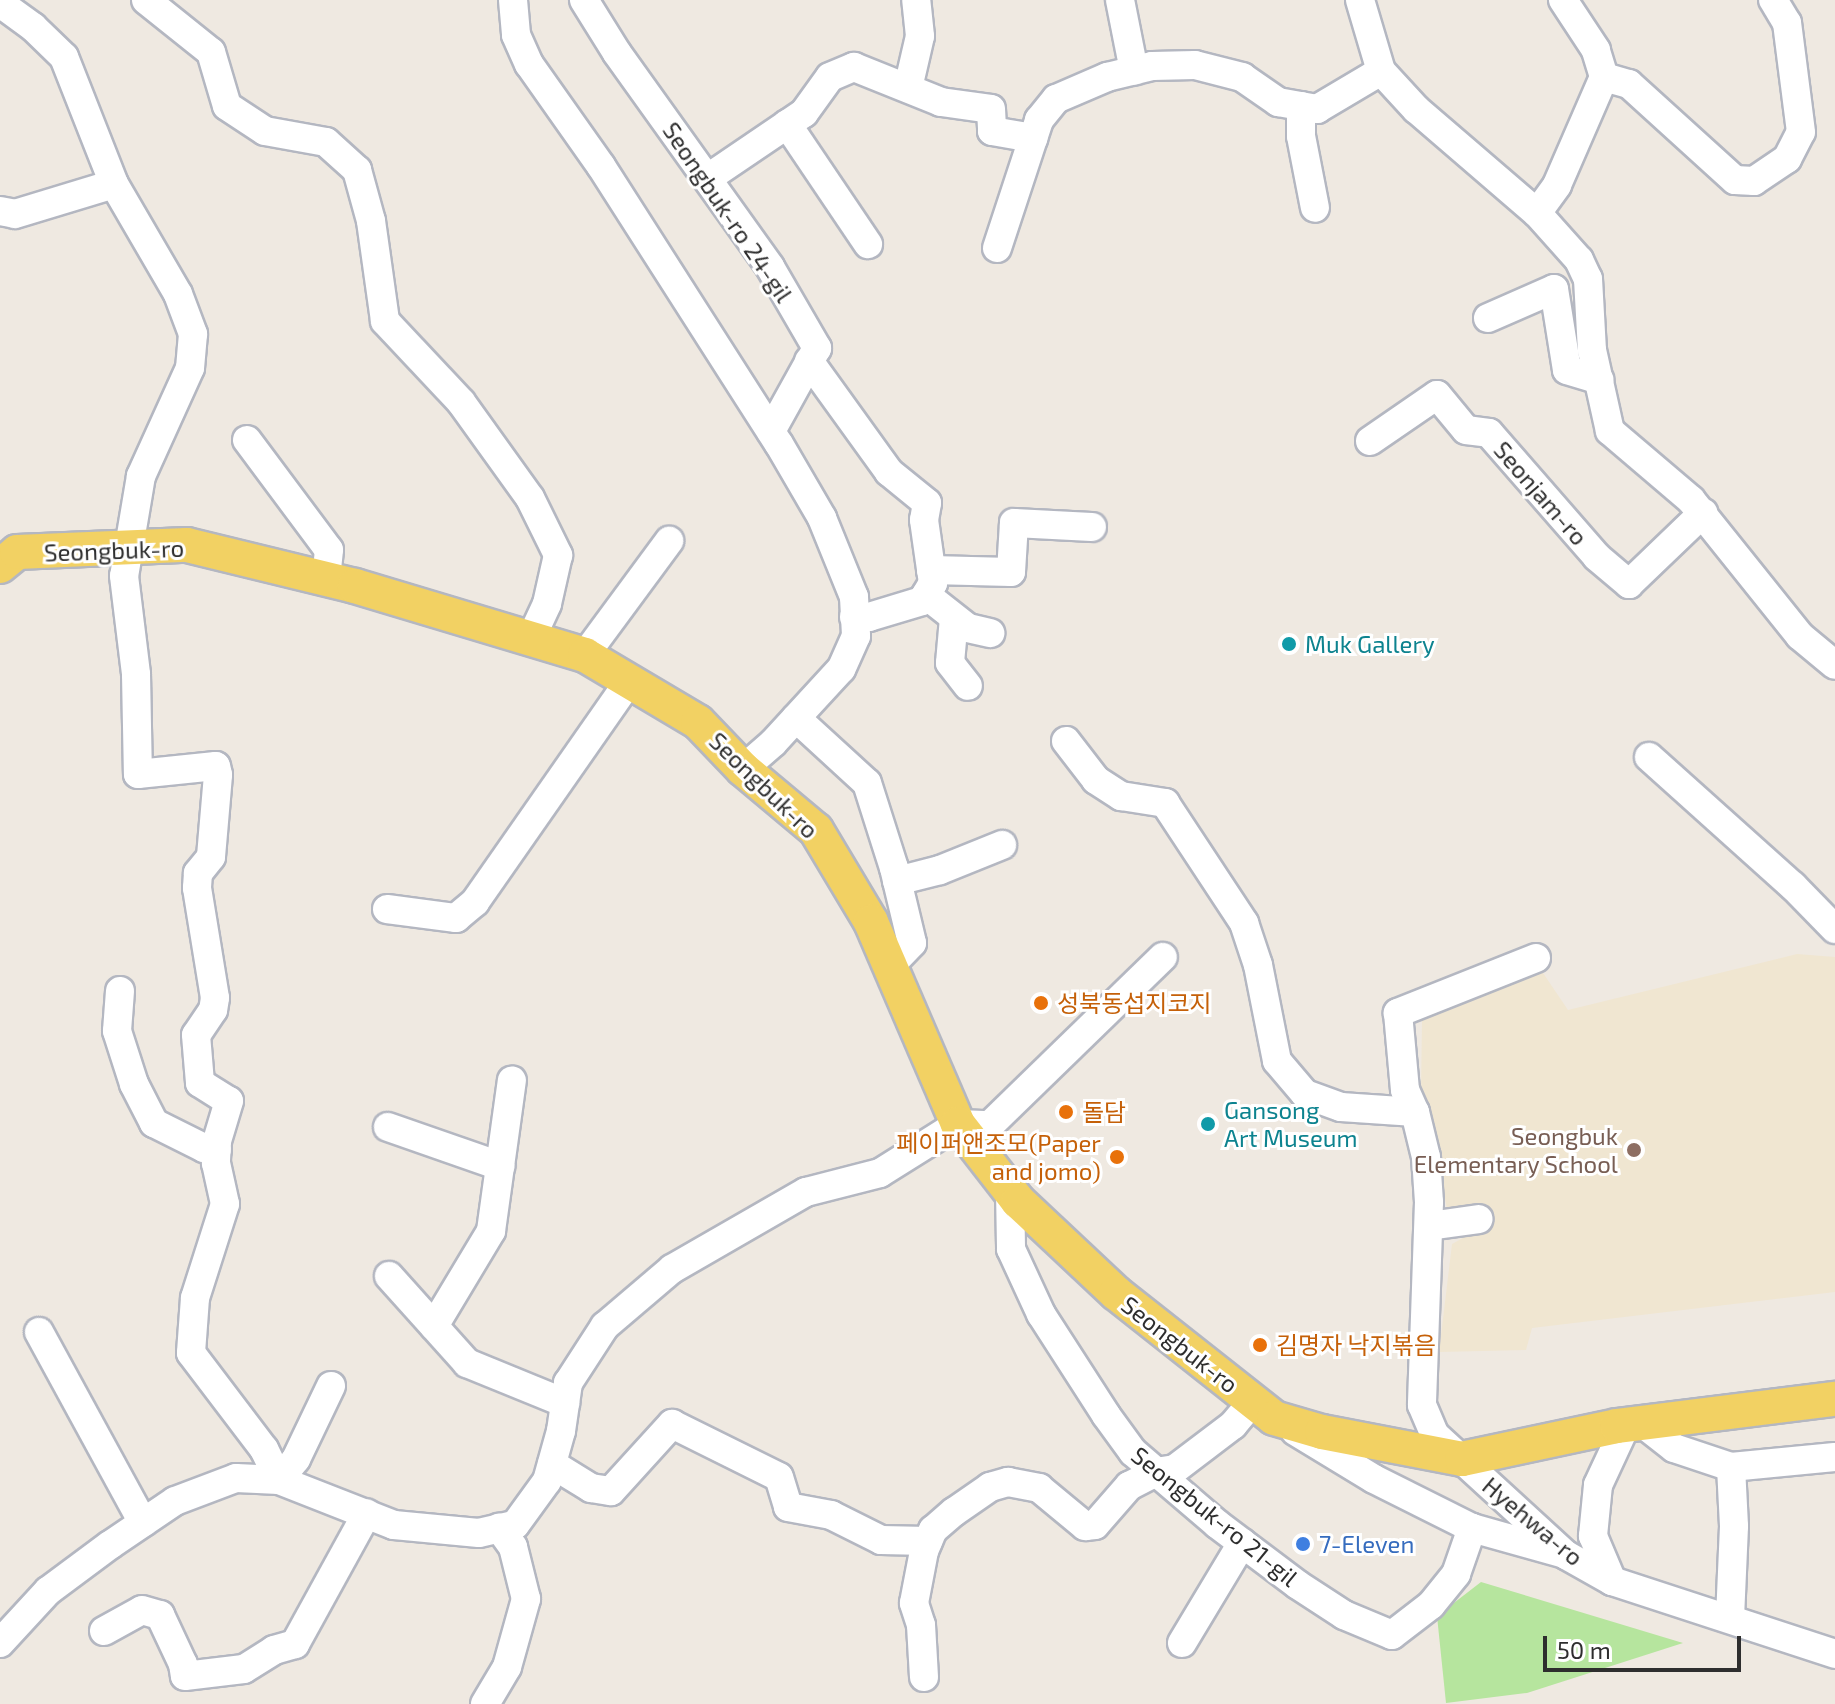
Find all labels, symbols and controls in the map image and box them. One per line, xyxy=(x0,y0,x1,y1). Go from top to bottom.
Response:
street label: Seongbuk-ro 24-gil xyxy=(657,117,799,307)
street label: Seonjam-ro xyxy=(1488,435,1594,551)
street label: Seongbuk-ro xyxy=(44,533,184,567)
place label: Muk Gallery xyxy=(1305,630,1435,658)
marker: Muk Gallery xyxy=(1280,635,1298,653)
street label: Seongbuk-ro xyxy=(704,726,824,844)
place label: 성북동섭지코지 xyxy=(1057,989,1212,1017)
marker: 성북동섭지코지 xyxy=(1032,994,1050,1012)
place label: Gansong Art Museum xyxy=(1224,1096,1358,1152)
place label: 돌담 xyxy=(1082,1098,1126,1126)
marker: 돌담 xyxy=(1057,1103,1075,1121)
marker: Gansong Art Museum xyxy=(1199,1115,1217,1133)
place label: Seongbuk Elementary School xyxy=(1413,1122,1618,1178)
place label: 페이퍼앤조모(Paper and jomo) xyxy=(896,1129,1101,1185)
marker: Seongbuk Elementary School xyxy=(1625,1141,1643,1159)
marker: 페이퍼앤조모(Paper and jomo) xyxy=(1108,1148,1126,1166)
street label: Seongbuk-ro xyxy=(1116,1290,1244,1398)
place label: 김명자 낙지볶음 xyxy=(1276,1331,1436,1359)
marker: 김명자 낙지볶음 xyxy=(1251,1336,1269,1354)
street label: Seongbuk-ro 21-gil xyxy=(1126,1440,1304,1592)
street label: Hyehwa-ro xyxy=(1477,1471,1589,1571)
place label: 7-Eleven xyxy=(1319,1530,1414,1558)
marker: 7-Eleven xyxy=(1294,1535,1312,1553)
scale bar xyxy=(1547,1620,1745,1670)
text: 50 m xyxy=(1557,1635,1611,1664)

